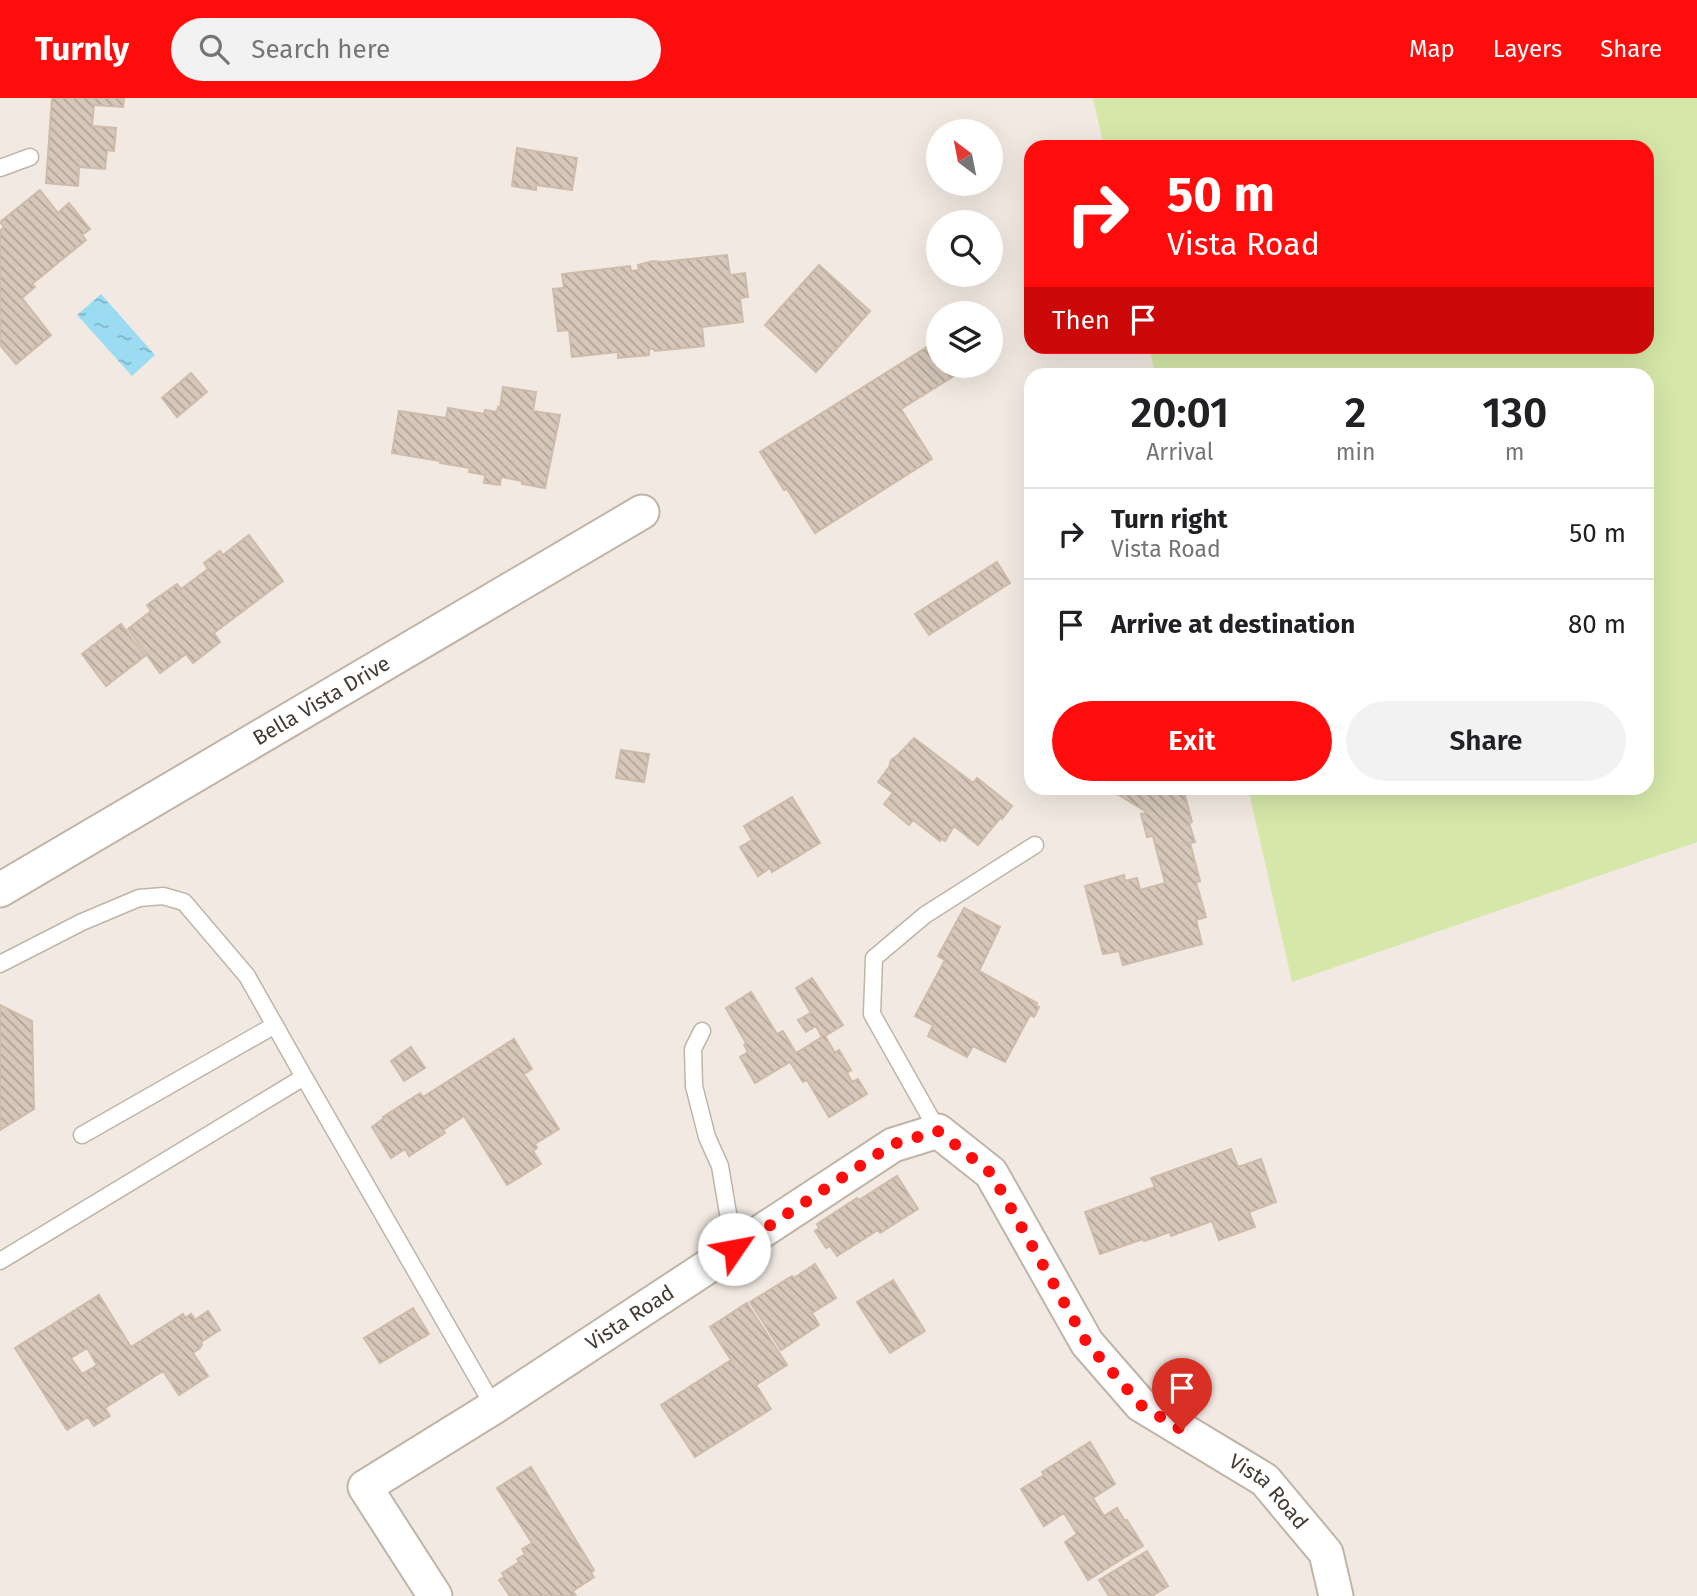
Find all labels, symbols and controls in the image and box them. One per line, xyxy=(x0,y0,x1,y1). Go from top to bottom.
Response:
search box xyxy=(171,18,661,81)
text: Turnly xyxy=(35,29,129,69)
icon: search xyxy=(195,30,233,68)
text: Search here xyxy=(251,34,390,65)
text: Map xyxy=(1409,35,1455,63)
text: Layers xyxy=(1493,35,1562,63)
text: Share xyxy=(1600,35,1662,63)
north arrow xyxy=(926,119,1003,196)
map controls xyxy=(926,119,1003,378)
text: 50 m xyxy=(1167,165,1275,224)
icon: right xyxy=(1052,168,1143,259)
button: search xyxy=(926,210,1003,287)
text: Vista Road xyxy=(1167,225,1320,263)
button: layers xyxy=(926,301,1003,378)
icon: arrive xyxy=(1124,301,1162,339)
text: Then xyxy=(1052,305,1110,336)
text: 20:01 xyxy=(1131,388,1229,438)
text: 2 xyxy=(1345,388,1366,438)
text: 130 xyxy=(1482,388,1547,438)
text: Arrival xyxy=(1146,438,1214,466)
text: min xyxy=(1336,438,1375,466)
text: m xyxy=(1505,438,1525,466)
text: Turn right xyxy=(1111,504,1228,535)
icon: right xyxy=(1052,515,1090,553)
text: 50 m xyxy=(1569,518,1626,549)
text: Vista Road xyxy=(1111,535,1221,563)
icon: arrive xyxy=(1052,606,1090,644)
text: Arrive at destination xyxy=(1111,609,1355,640)
text: 80 m xyxy=(1568,609,1626,640)
street label: Bella Vista Drive xyxy=(248,650,395,751)
button: Exit xyxy=(1052,701,1332,781)
button: Share xyxy=(1346,701,1626,781)
position arrow xyxy=(697,1212,771,1286)
street label: Vista Road xyxy=(581,1279,679,1356)
pin xyxy=(1152,1358,1212,1430)
icon: arrive xyxy=(1163,1369,1201,1407)
street label: Vista Road xyxy=(1224,1448,1314,1535)

